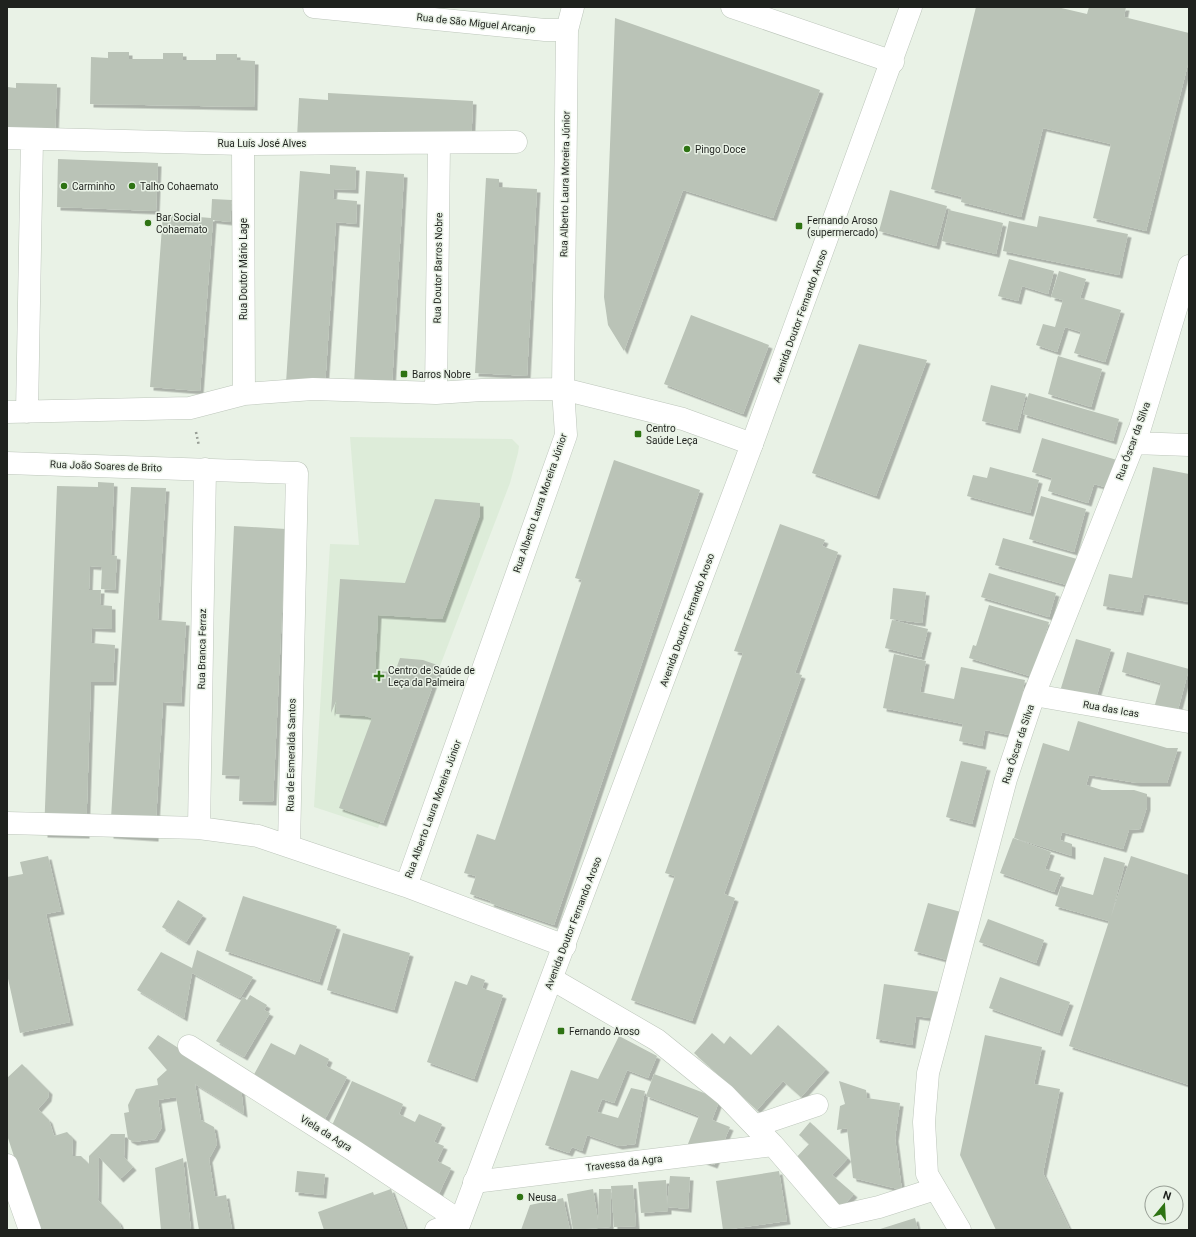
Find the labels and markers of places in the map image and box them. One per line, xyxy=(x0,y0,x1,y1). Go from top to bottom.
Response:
marker: Pingo Doce xyxy=(682,144,692,154)
place label: Pingo Doce xyxy=(695,144,746,155)
marker: Carminho xyxy=(59,181,69,191)
place label: Carminho xyxy=(72,181,116,192)
marker: Talho Cohaemato xyxy=(127,181,137,191)
place label: Talho Cohaemato xyxy=(140,181,219,192)
place label: Bar Social Cohaemato xyxy=(156,212,208,235)
place label: Fernando Aroso (supermercado) xyxy=(807,215,878,239)
marker: Bar Social Cohaemato xyxy=(143,218,153,228)
marker: Fernando Aroso (supermercado) xyxy=(794,221,804,231)
marker: Barros Nobre xyxy=(399,369,409,379)
place label: Barros Nobre xyxy=(412,369,471,380)
place label: Centro Saúde Leça xyxy=(646,423,698,446)
marker: Centro Saúde Leça xyxy=(633,429,643,439)
place label: Centro de Saúde de Leça da Palmeira xyxy=(388,665,475,688)
marker: Centro de Saúde de Leça da Palmeira xyxy=(373,670,385,682)
marker: Fernando Aroso xyxy=(556,1026,566,1036)
place label: Fernando Aroso xyxy=(569,1026,640,1037)
marker: Neusa xyxy=(515,1192,525,1202)
place label: Neusa xyxy=(528,1192,557,1203)

